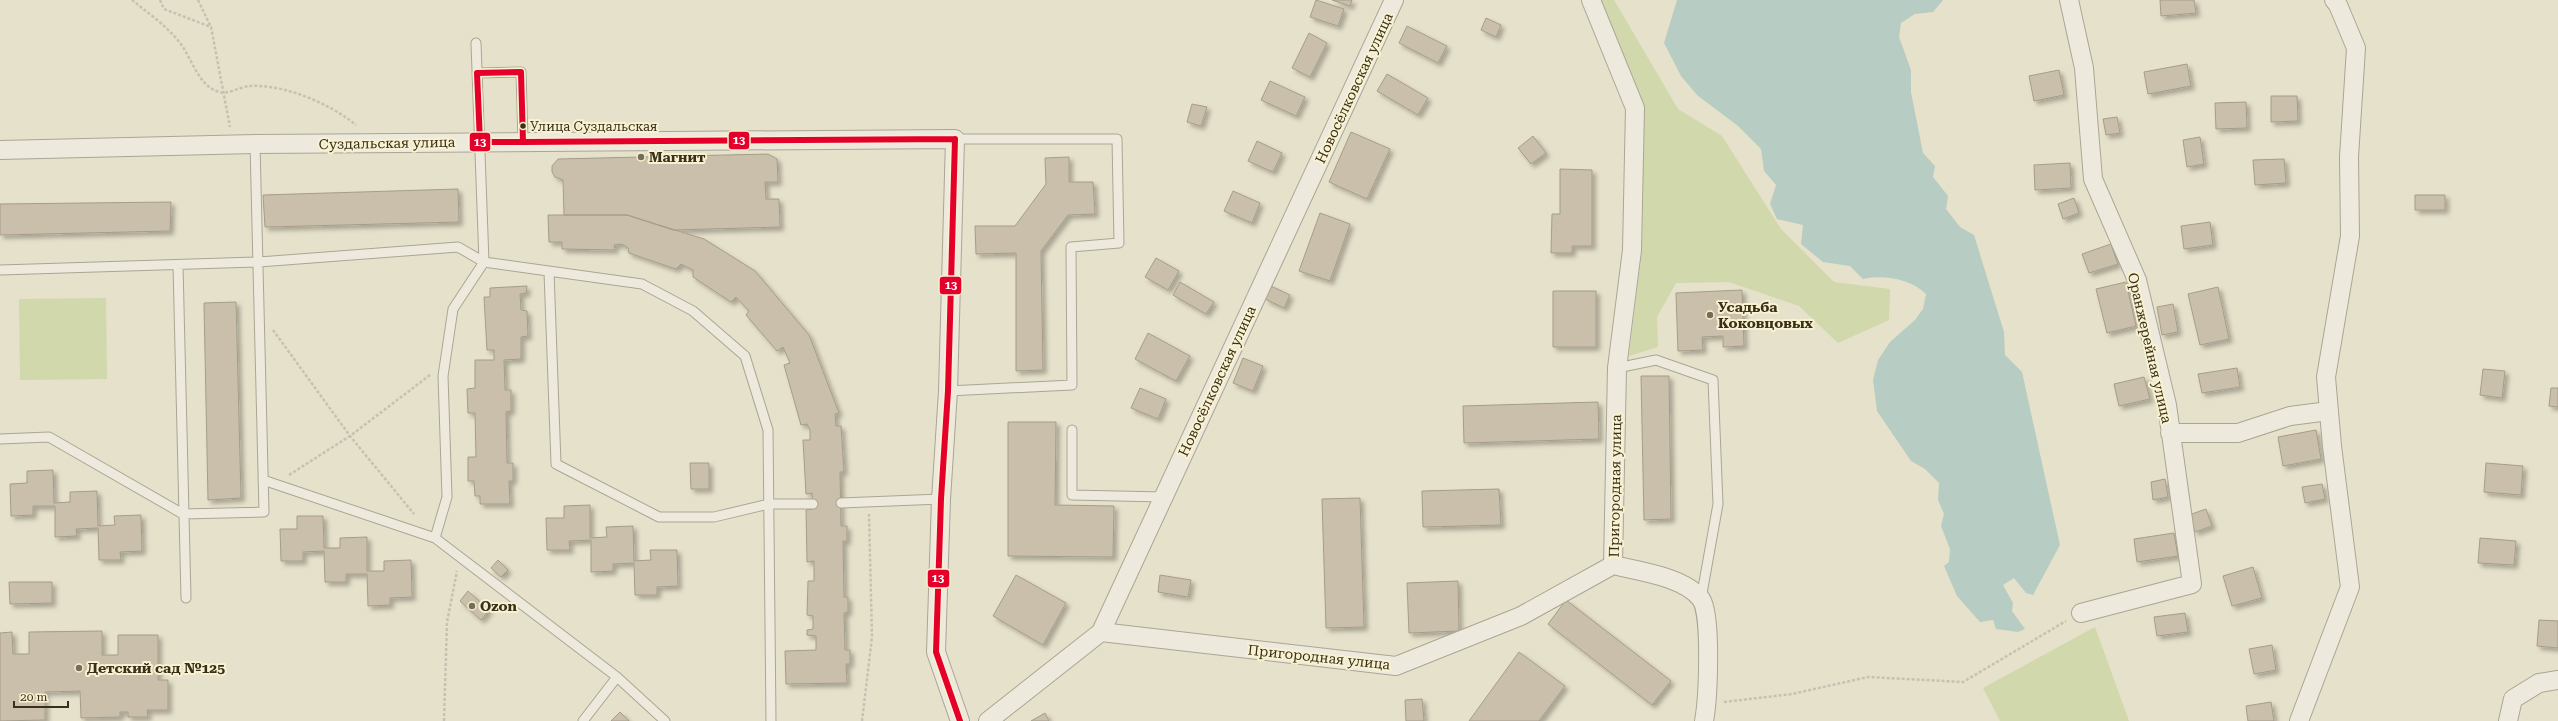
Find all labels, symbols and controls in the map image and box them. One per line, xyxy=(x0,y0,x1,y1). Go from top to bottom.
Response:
street label: Новосёлковская улица xyxy=(1312,10,1396,166)
place label: Улица Суздальская xyxy=(530,119,658,134)
marker: Улица Суздальская xyxy=(518,121,528,131)
line badge: 13 xyxy=(728,131,750,150)
line badge: 13 xyxy=(469,132,491,152)
street label: Суздальская улица xyxy=(319,134,456,152)
text: 13 xyxy=(733,134,745,147)
text: 13 xyxy=(474,136,486,149)
place label: Магнит xyxy=(649,149,706,165)
marker: Магнит xyxy=(636,152,646,162)
street label: Оранжерейная улица xyxy=(2125,271,2175,425)
line badge: 13 xyxy=(939,276,962,295)
text: 13 xyxy=(945,279,957,292)
place label: Усадьба Коковцовых xyxy=(1718,299,1814,331)
street label: Новосёлковская улица xyxy=(1175,303,1259,459)
marker: Усадьба Коковцовых xyxy=(1705,310,1715,320)
street label: Пригородная улица xyxy=(1606,414,1624,558)
line badge: 13 xyxy=(927,569,950,588)
text: 13 xyxy=(932,572,944,585)
place label: Ozon xyxy=(480,598,518,614)
marker: Ozon xyxy=(467,601,477,611)
street label: Пригородная улица xyxy=(1247,642,1391,672)
place label: Детский сад №125 xyxy=(87,660,225,676)
marker: Детский сад №125 xyxy=(74,663,84,673)
scale bar xyxy=(14,683,68,709)
text: 20 m xyxy=(20,690,47,704)

